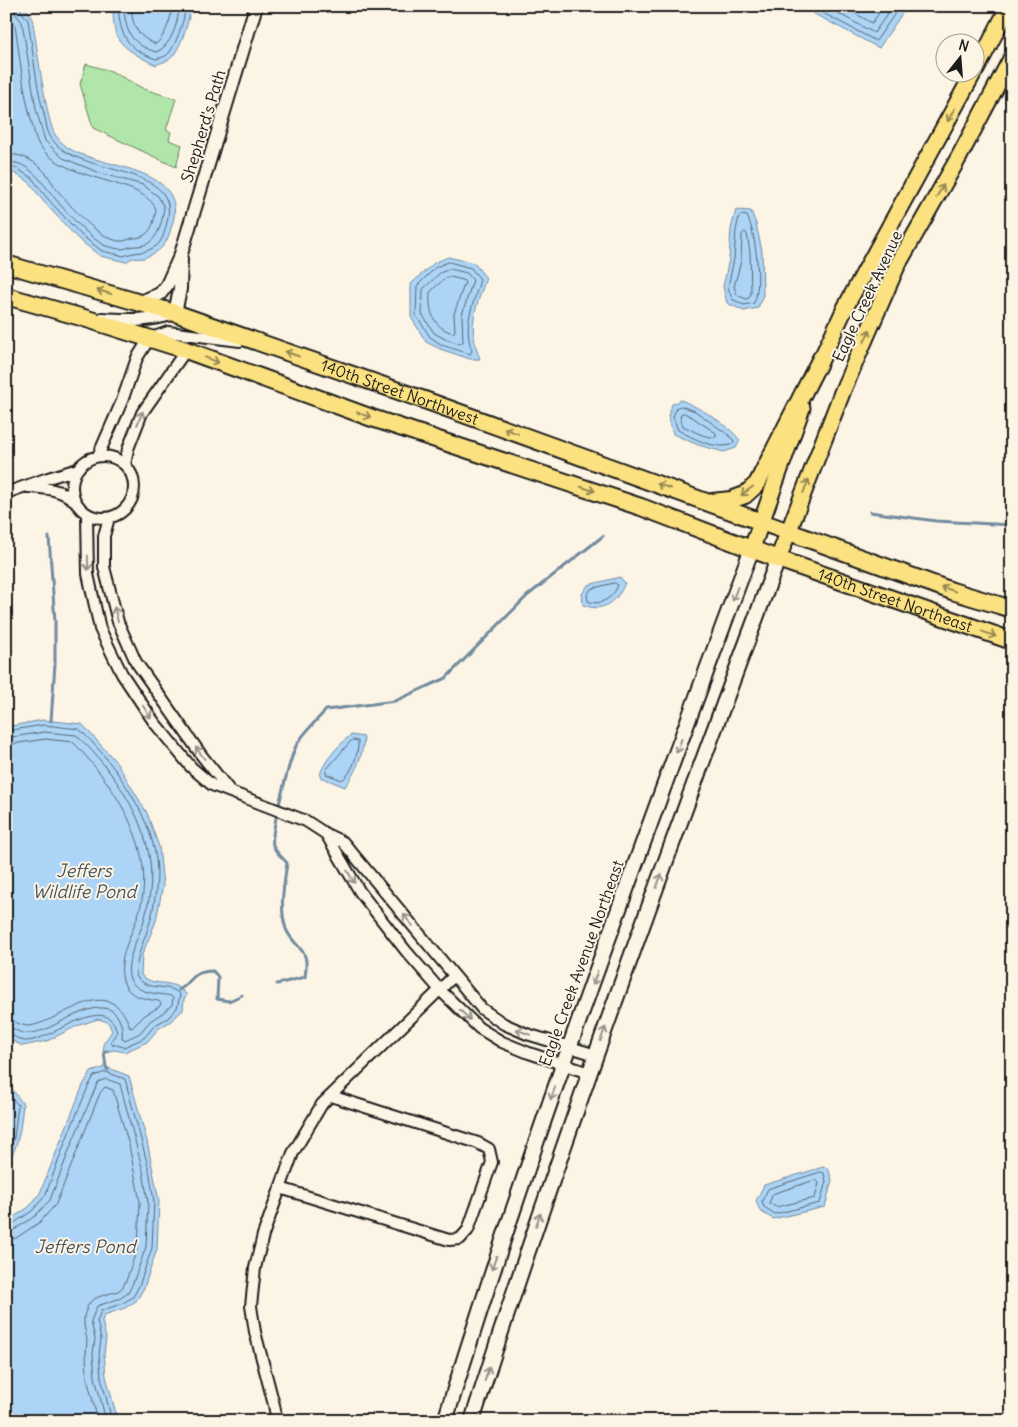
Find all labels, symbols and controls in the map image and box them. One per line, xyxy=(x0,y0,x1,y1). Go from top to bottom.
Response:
north arrow xyxy=(936,32,986,82)
text: N xyxy=(957,36,971,56)
street label: Shepherd's Path xyxy=(176,67,230,185)
one-way arrow xyxy=(945,108,955,122)
one-way arrow xyxy=(935,183,945,198)
street label: Eagle Creek Avenue xyxy=(828,227,906,365)
one-way arrow xyxy=(97,287,113,296)
one-way arrow xyxy=(862,329,872,344)
one-way arrow xyxy=(284,349,300,358)
street label: 140th Street Northwest xyxy=(318,355,482,429)
one-way arrow xyxy=(203,356,219,365)
one-way arrow xyxy=(136,411,145,426)
one-way arrow xyxy=(356,411,372,420)
one-way arrow xyxy=(504,426,519,435)
one-way arrow xyxy=(802,479,811,494)
one-way arrow xyxy=(657,481,672,490)
one-way arrow xyxy=(580,485,596,495)
one-way arrow xyxy=(741,486,754,497)
one-way arrow xyxy=(83,554,93,571)
street label: 140th Street Northeast xyxy=(815,564,976,637)
one-way arrow xyxy=(941,584,957,593)
one-way arrow xyxy=(730,585,739,601)
one-way arrow xyxy=(111,607,120,623)
one-way arrow xyxy=(980,630,996,639)
one-way arrow xyxy=(142,705,152,719)
one-way arrow xyxy=(674,738,683,753)
one-way arrow xyxy=(195,746,205,760)
street label: Eagle Creek Avenue Northeast xyxy=(534,857,628,1069)
water label: Jeffers Wildlife Pond xyxy=(32,859,138,903)
one-way arrow xyxy=(346,869,356,883)
one-way arrow xyxy=(655,874,664,889)
one-way arrow xyxy=(403,914,414,927)
one-way arrow xyxy=(590,969,599,985)
one-way arrow xyxy=(459,1008,471,1020)
one-way arrow xyxy=(516,1027,531,1036)
one-way arrow xyxy=(599,1027,608,1042)
one-way arrow xyxy=(548,1085,557,1100)
one-way arrow xyxy=(534,1213,543,1228)
water label: Jeffers Pond xyxy=(34,1235,138,1258)
one-way arrow xyxy=(489,1255,499,1271)
one-way arrow xyxy=(483,1367,492,1383)

